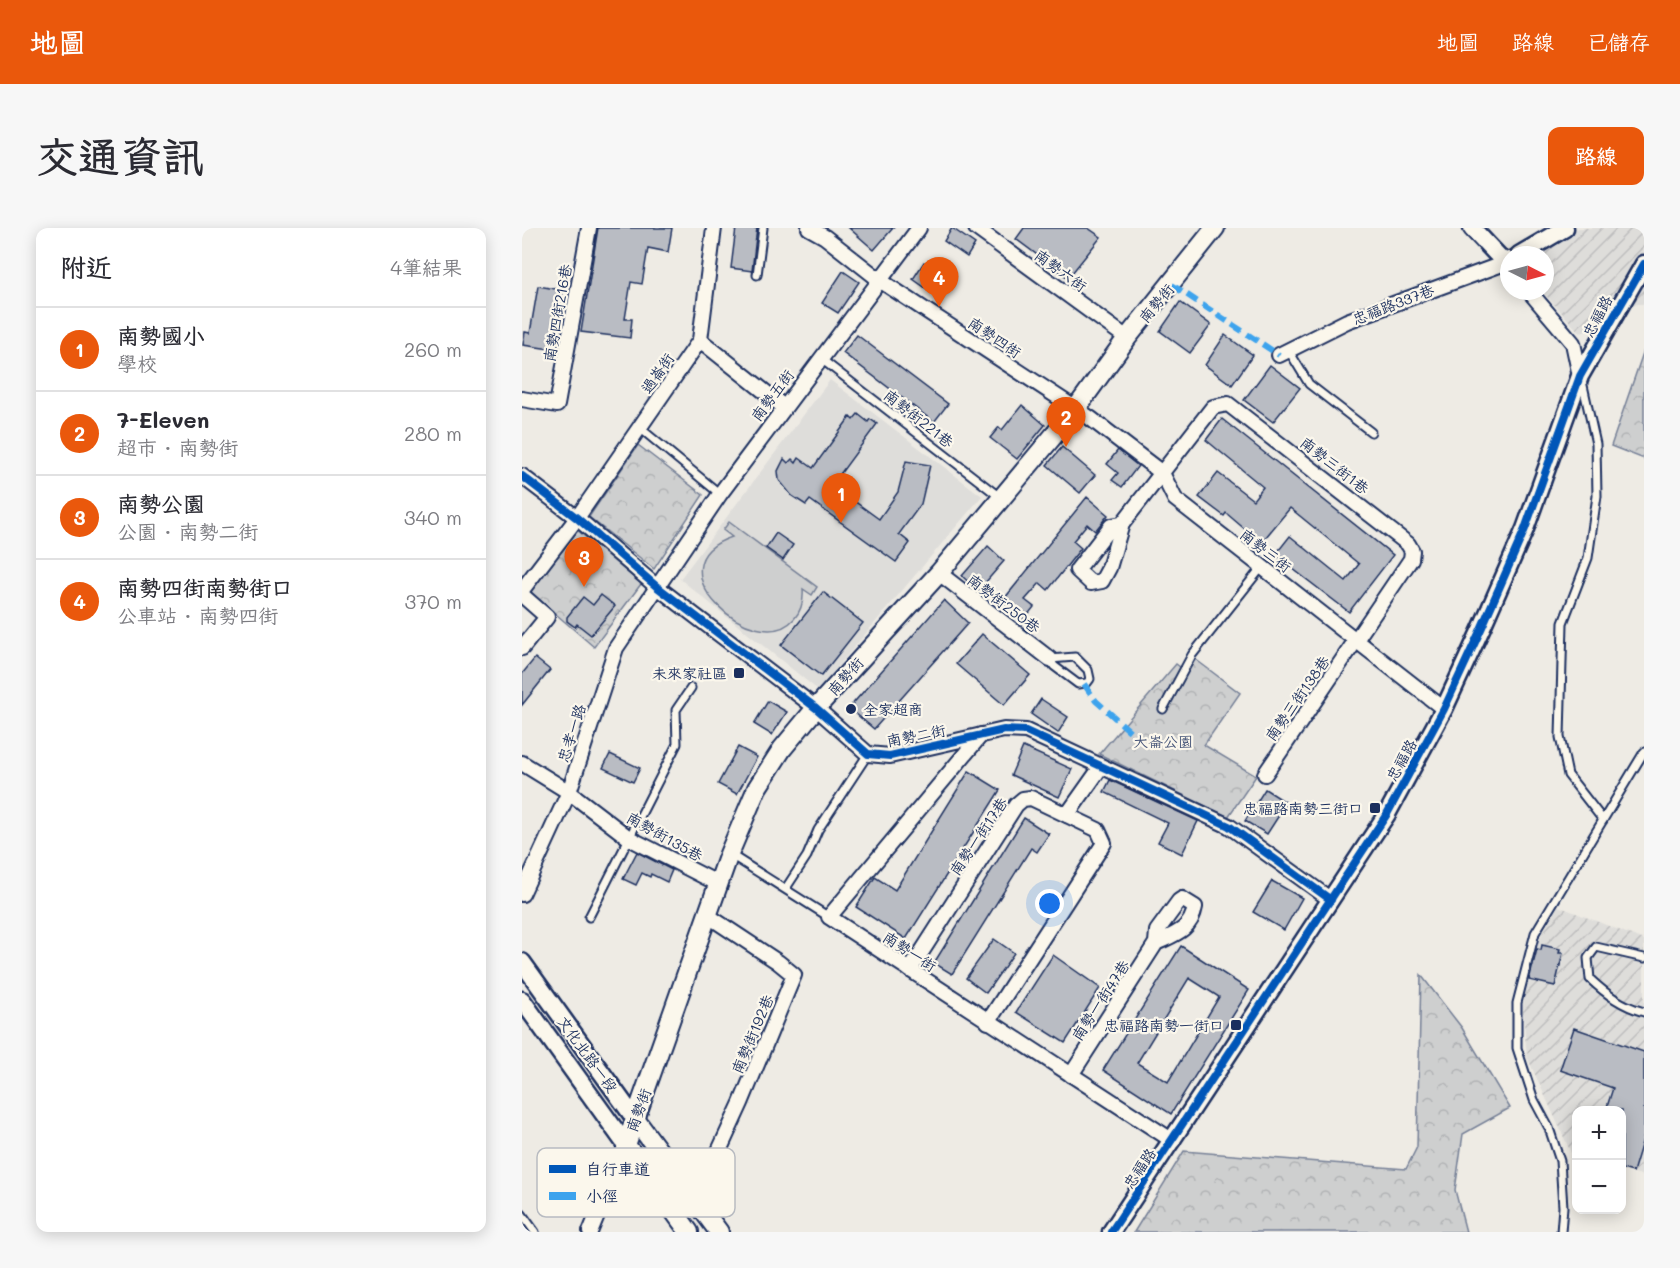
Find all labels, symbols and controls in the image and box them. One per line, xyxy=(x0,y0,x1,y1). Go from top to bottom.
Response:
text: 地圖 xyxy=(30,24,86,60)
text: 地圖 xyxy=(1437,28,1479,55)
text: 路線 xyxy=(1512,28,1554,55)
text: 已儲存 xyxy=(1587,28,1650,55)
button: 路線 xyxy=(1548,127,1644,185)
text: 交通資訊 xyxy=(36,128,204,183)
street label: 南勢六街 xyxy=(1031,244,1091,296)
north arrow xyxy=(1500,246,1554,300)
text: 附近 xyxy=(60,250,112,284)
text: 4筆結果 xyxy=(390,254,462,280)
pin: 4 xyxy=(920,257,958,307)
street label: 南勢四街216巷 xyxy=(539,262,575,364)
street label: 南勢街 xyxy=(1134,279,1178,327)
street label: 忠福路337巷 xyxy=(1349,279,1437,329)
street label: 忠福路 xyxy=(1578,291,1616,341)
street label: 南勢四街 xyxy=(965,312,1025,362)
text: 南勢國小 xyxy=(117,321,205,350)
text: 1 xyxy=(75,336,84,362)
text: 260 m xyxy=(404,336,462,362)
street label: 過崙街 xyxy=(636,349,678,397)
text: 學校 xyxy=(117,350,157,376)
street label: 南勢五街 xyxy=(746,365,798,425)
street label: 南勢街221巷 xyxy=(880,384,958,452)
pin: 2 xyxy=(1046,398,1086,447)
text: 7-Eleven xyxy=(117,405,209,434)
text: 2 xyxy=(74,420,85,446)
text: 280 m xyxy=(404,420,462,446)
street label: 南勢三街1巷 xyxy=(1297,432,1373,498)
text: 超市 · 南勢街 xyxy=(117,434,239,460)
pin: 1 xyxy=(822,474,860,523)
text: 南勢公園 xyxy=(117,489,205,518)
text: 3 xyxy=(74,504,86,530)
text: 340 m xyxy=(404,504,462,530)
text: 公園 · 南勢二街 xyxy=(117,518,259,544)
street label: 南勢三街 xyxy=(1236,524,1296,576)
pin: 3 xyxy=(564,538,604,587)
street label: 南勢街250巷 xyxy=(963,569,1045,637)
text: 南勢四街南勢街口 xyxy=(117,573,293,602)
text: 4 xyxy=(73,588,86,614)
text: 370 m xyxy=(404,588,462,614)
text: 公車站 · 南勢四街 xyxy=(117,602,279,628)
street label: 南勢三街138巷 xyxy=(1260,651,1334,745)
street label: 南勢街 xyxy=(823,653,867,699)
place label: 未來家社區 xyxy=(652,663,727,683)
marker: 未來家社區 xyxy=(732,666,746,680)
place label: 全家超商 xyxy=(863,699,923,719)
street label: 忠孝一路 xyxy=(552,701,590,765)
marker: 全家超商 xyxy=(844,702,858,716)
street label: 南勢二街 xyxy=(885,719,947,751)
park label: 大崙公園 xyxy=(1133,731,1193,751)
street label: 忠福路 xyxy=(1381,735,1421,785)
street label: 南勢一街17巷 xyxy=(945,793,1011,879)
place label: 忠福路南勢三街口 xyxy=(1243,798,1363,818)
marker: 忠福路南勢三街口 xyxy=(1368,801,1382,815)
street label: 南勢街135巷 xyxy=(623,807,707,865)
your location xyxy=(1035,889,1064,918)
street label: 南勢一街 xyxy=(879,926,941,976)
street label: 南勢一街47巷 xyxy=(1067,956,1133,1044)
street label: 南勢街192巷 xyxy=(726,991,778,1077)
street label: 文化北路一段 xyxy=(553,1012,623,1096)
place label: 忠福路南勢一街口 xyxy=(1104,1015,1224,1035)
marker: 忠福路南勢一街口 xyxy=(1229,1018,1243,1032)
street label: 南勢街 xyxy=(621,1085,655,1135)
map controls xyxy=(1572,1106,1626,1214)
button: + xyxy=(1572,1106,1626,1160)
street label: 忠福路 xyxy=(1118,1144,1160,1192)
legend xyxy=(537,1148,735,1217)
text: 自行車道 xyxy=(586,1158,650,1179)
button: − xyxy=(1572,1160,1626,1214)
text: 小徑 xyxy=(586,1185,618,1206)

